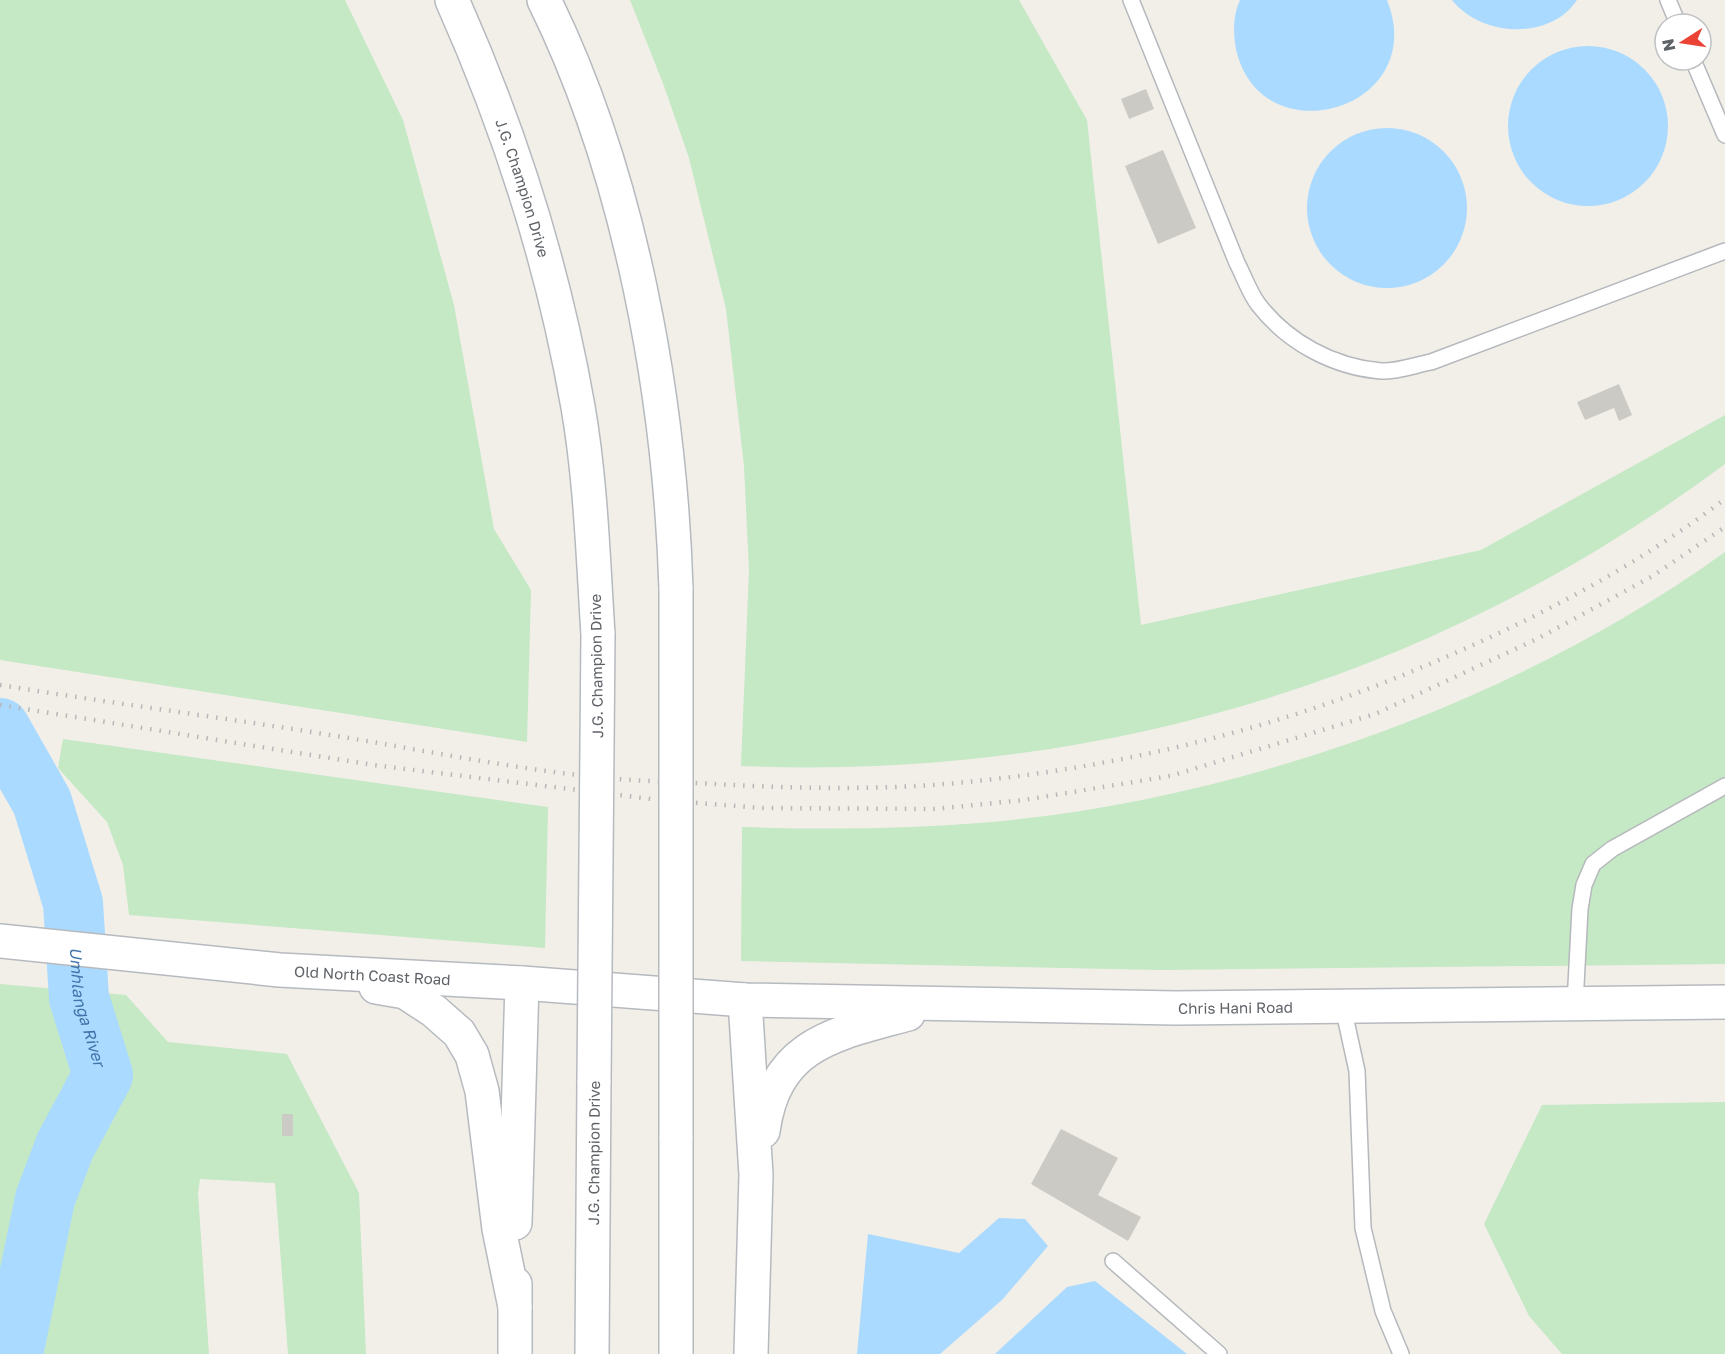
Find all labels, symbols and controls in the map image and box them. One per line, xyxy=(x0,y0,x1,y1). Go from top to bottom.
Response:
north arrow xyxy=(1653,12,1713,72)
text: N xyxy=(1657,37,1679,53)
street label: J.G. Champion Drive xyxy=(492,116,553,259)
street label: J.G. Champion Drive xyxy=(586,593,606,738)
water label: Umhlanga River xyxy=(66,947,111,1071)
street label: Old North Coast Road xyxy=(294,962,451,988)
street label: Chris Hani Road xyxy=(1178,998,1293,1017)
street label: J.G. Champion Drive xyxy=(584,1080,603,1225)

